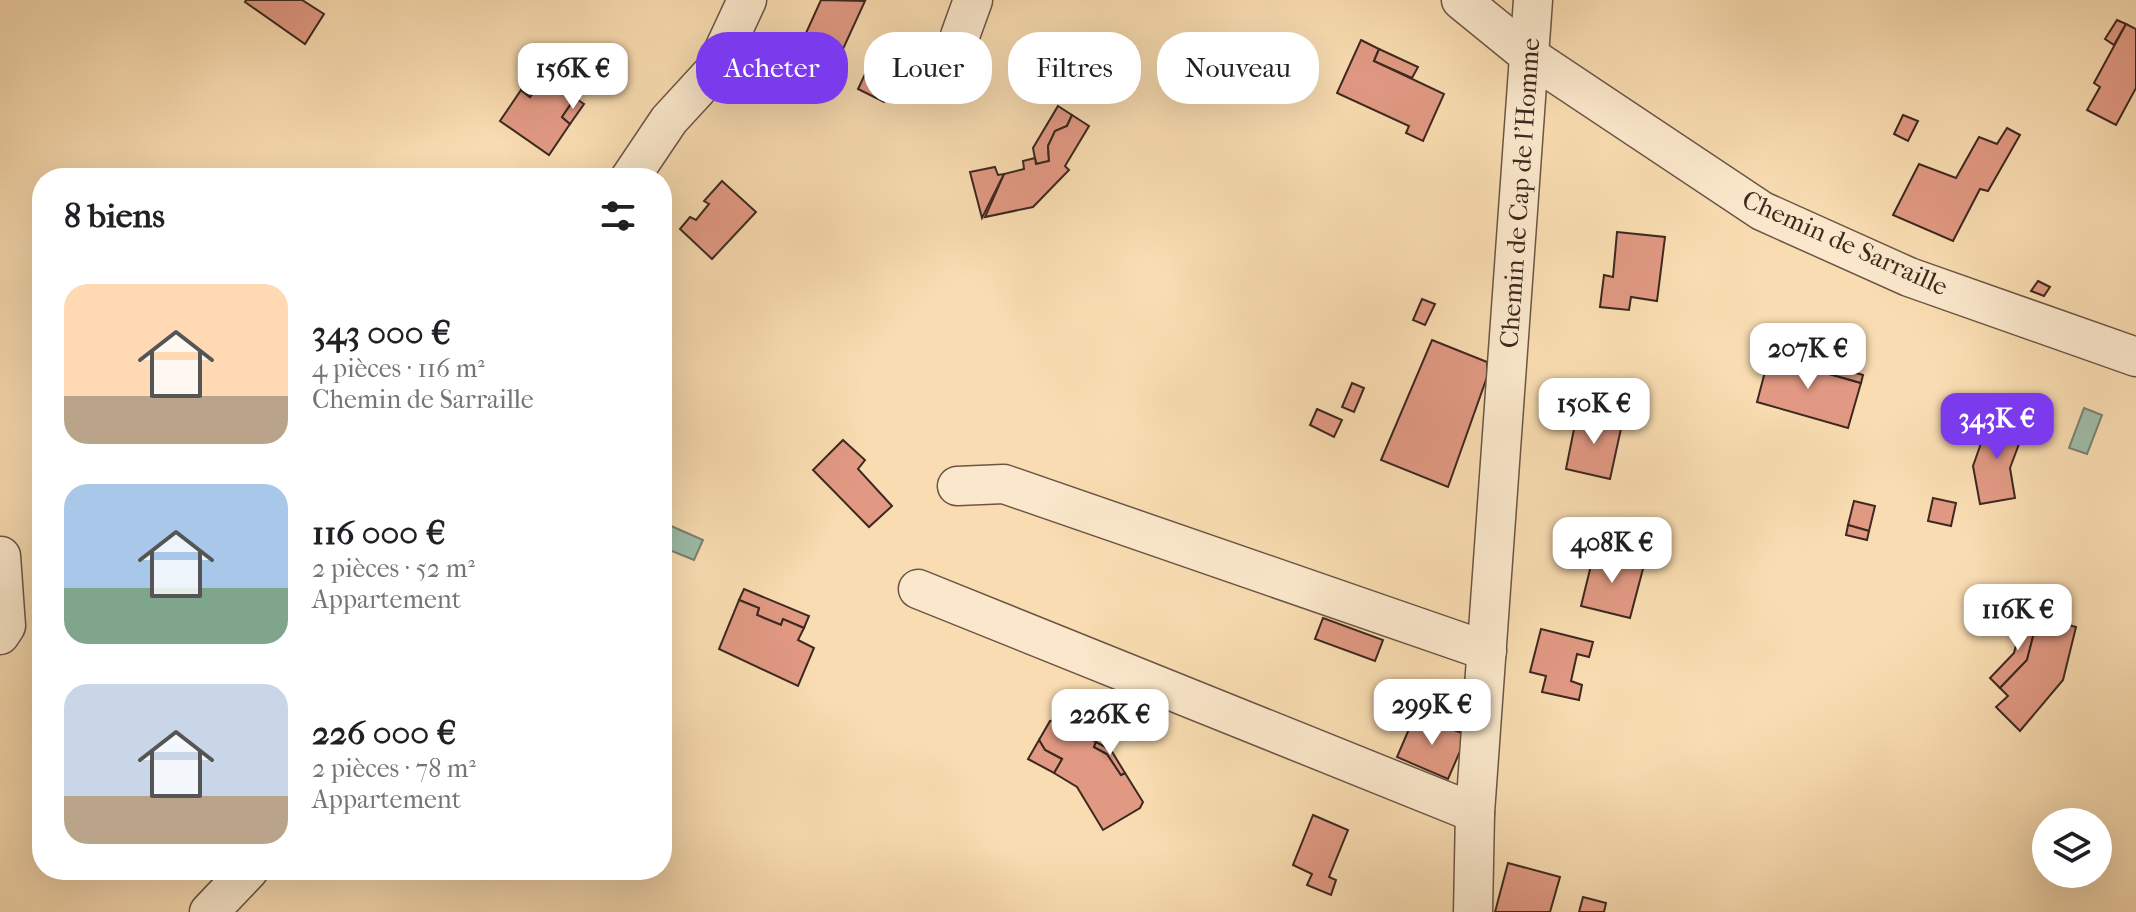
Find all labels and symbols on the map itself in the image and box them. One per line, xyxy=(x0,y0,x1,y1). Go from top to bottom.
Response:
street label: Chemin de Cap de l'Homme xyxy=(1494,37,1546,349)
pin: 156K € xyxy=(508,43,638,111)
street label: Chemin de Sarraille xyxy=(1737,184,1953,302)
pin: 207K € xyxy=(1743,323,1873,391)
pin: 150K € xyxy=(1529,378,1659,446)
pin: 343K € xyxy=(1932,393,2062,461)
pin: 408K € xyxy=(1547,517,1677,585)
pin: 116K € xyxy=(1953,584,2083,652)
pin: 299K € xyxy=(1367,679,1497,747)
pin: 226K € xyxy=(1045,689,1175,757)

